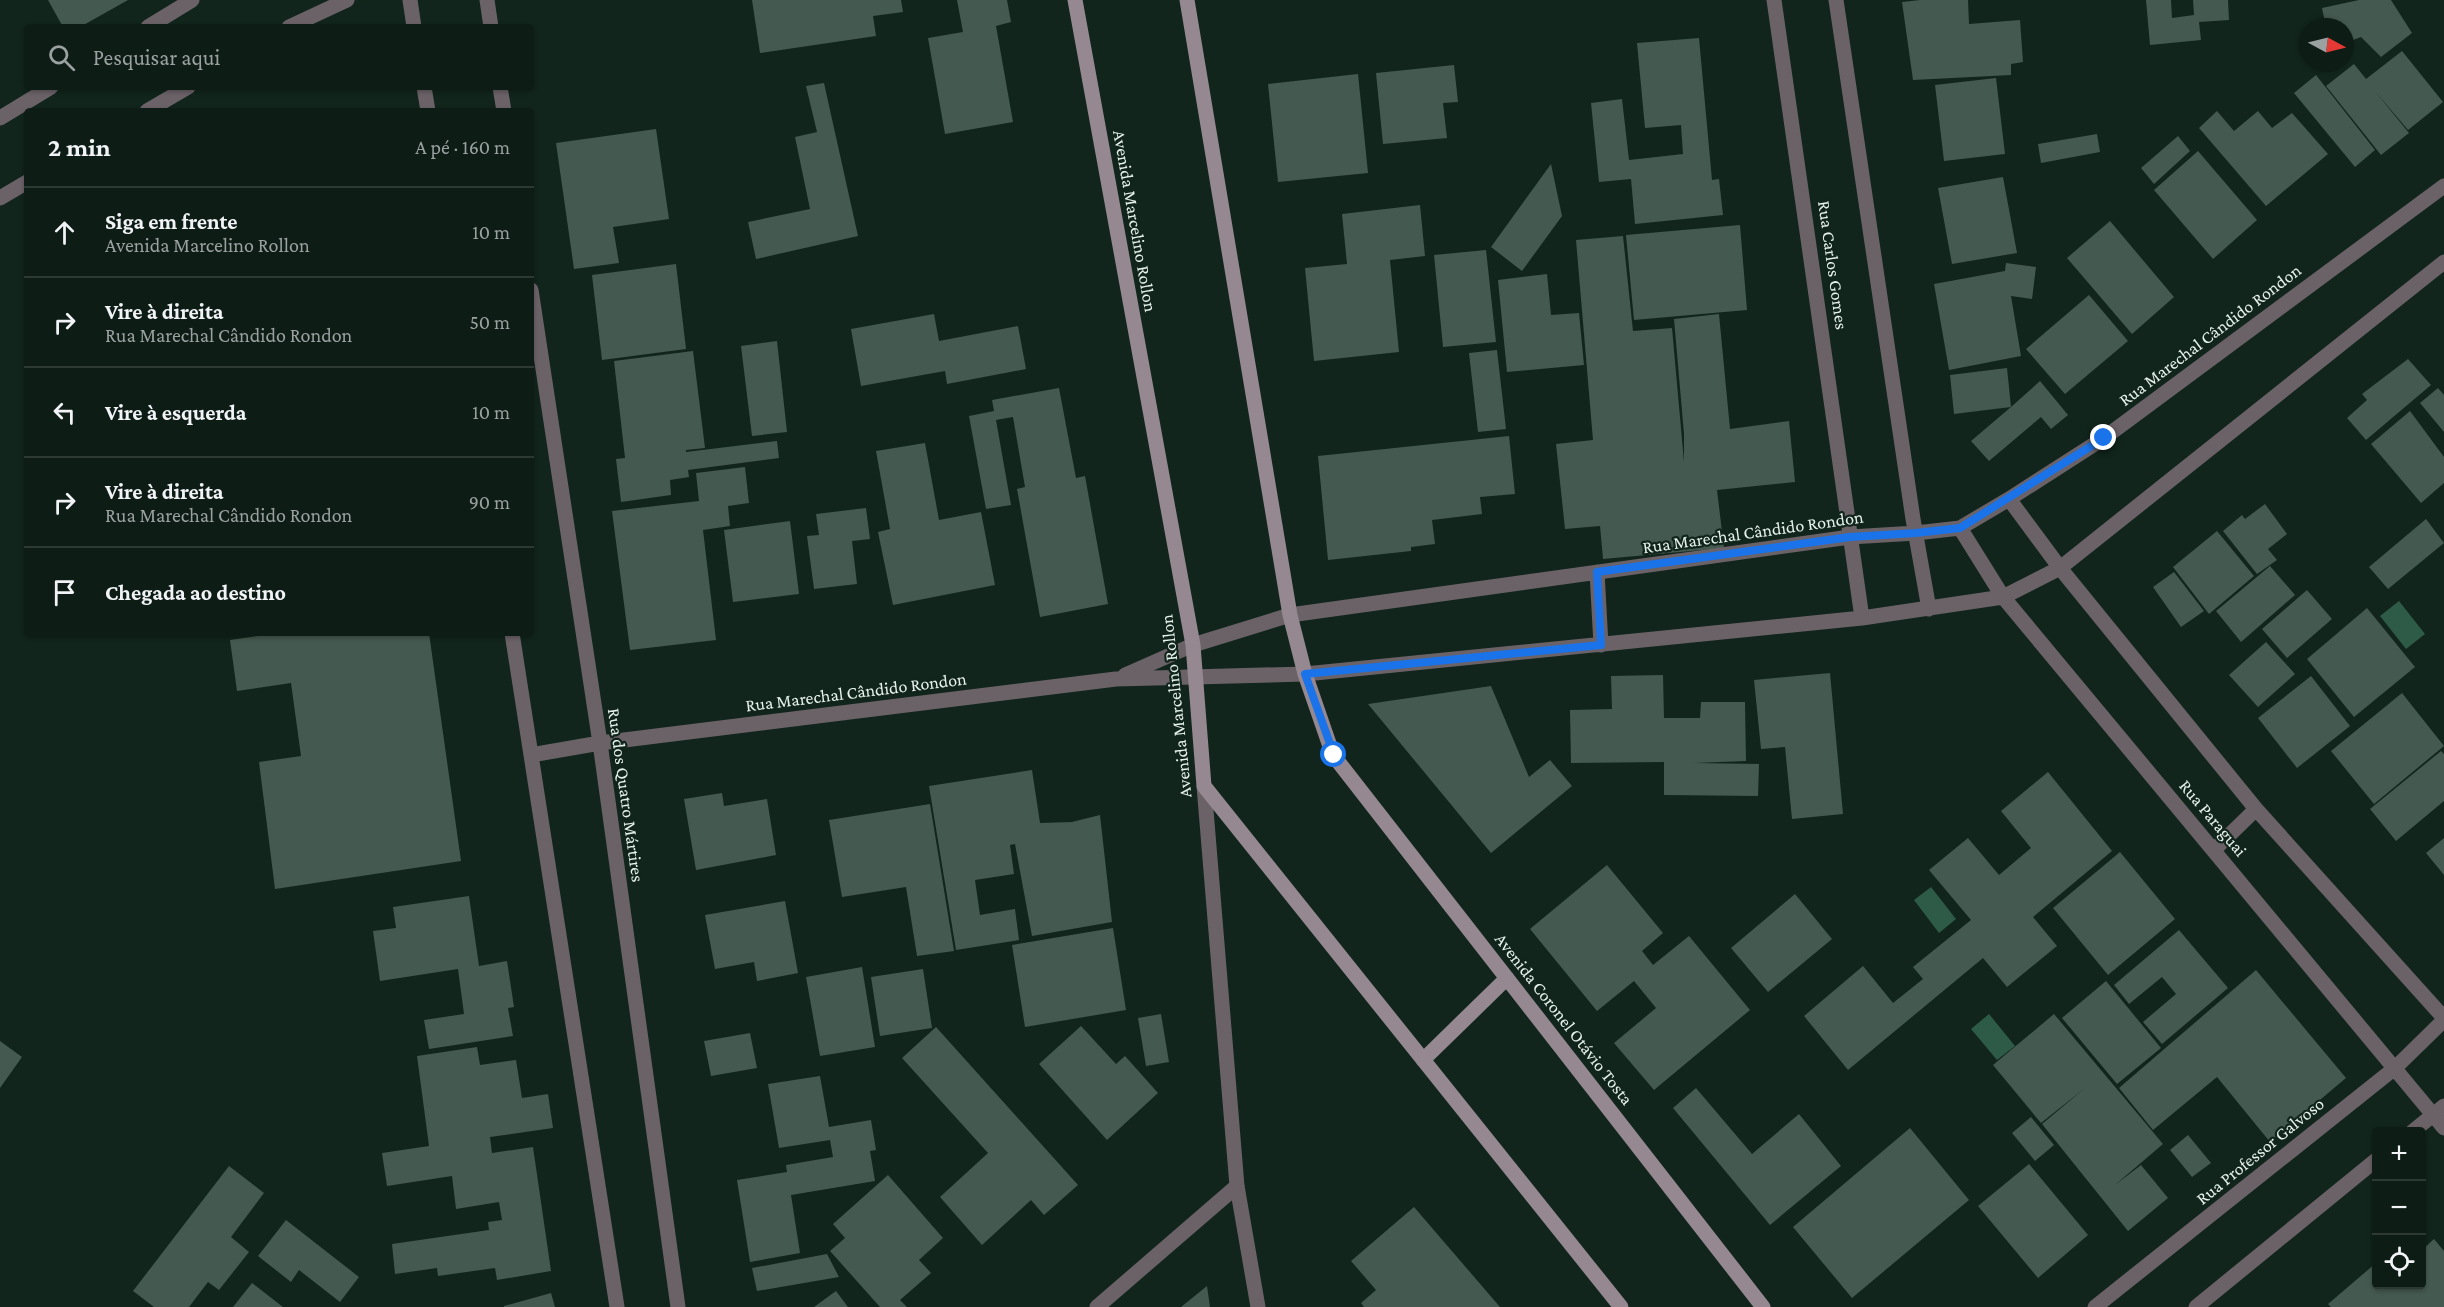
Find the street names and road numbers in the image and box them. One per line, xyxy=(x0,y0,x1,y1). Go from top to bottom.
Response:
street label: Avenida Marcelino Rollon xyxy=(1109,129,1161,314)
street label: Rua Carlos Gomes xyxy=(1814,199,1852,331)
street label: Rua Marechal Cândido Rondon xyxy=(2115,260,2305,410)
street label: Rua Marechal Cândido Rondon xyxy=(1641,507,1865,557)
street label: Avenida Marcelino Rollon xyxy=(1156,613,1196,799)
street label: Rua Marechal Cândido Rondon xyxy=(744,668,968,715)
street label: Rua dos Quatro Mártires xyxy=(604,707,648,883)
street label: Rua Paraguai xyxy=(2175,776,2251,861)
street label: Avenida Coronel Otávio Tosta xyxy=(1491,929,1637,1109)
street label: Rua Professor Galvoso xyxy=(2192,1093,2328,1209)

